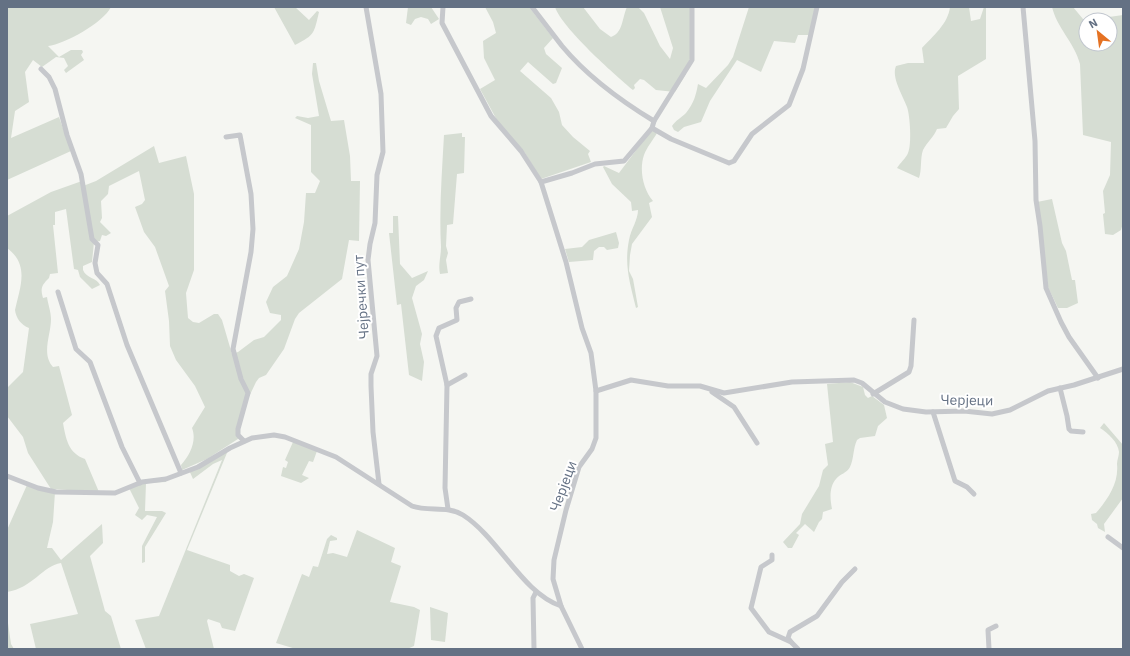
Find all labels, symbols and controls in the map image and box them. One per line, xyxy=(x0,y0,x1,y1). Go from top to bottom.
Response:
north arrow xyxy=(1078,12,1118,52)
text: N xyxy=(1086,15,1100,31)
street label: Чејречки пут xyxy=(349,254,373,340)
street label: Черјеци xyxy=(941,391,993,409)
street label: Черјеци xyxy=(546,458,580,514)

